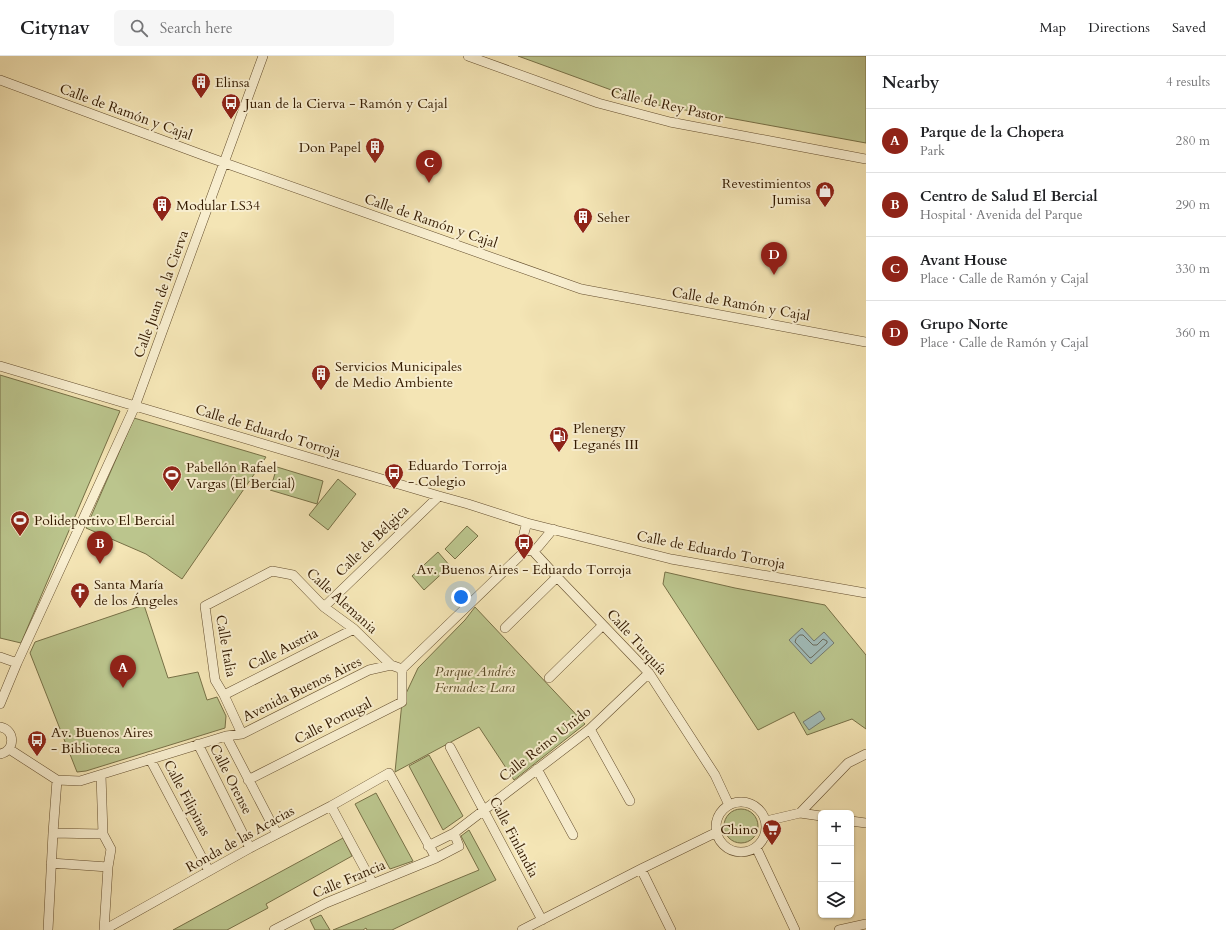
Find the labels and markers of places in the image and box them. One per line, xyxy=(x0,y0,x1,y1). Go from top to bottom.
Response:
building icon: Elinsa xyxy=(190,71,212,99)
place label: Elinsa xyxy=(215,73,250,92)
bus stop icon: Juan de la Cierva - Ramón y Cajal xyxy=(220,92,242,120)
place label: Juan de la Cierva - Ramón y Cajal xyxy=(243,94,448,113)
building icon: Don Papel xyxy=(364,136,386,164)
place label: Don Papel xyxy=(299,138,361,157)
pin: C xyxy=(416,150,442,183)
place label: Revestimientos Jumisa xyxy=(722,174,811,209)
shop icon: Revestimientos Jumisa xyxy=(814,180,836,208)
building icon: Modular LS34 xyxy=(151,194,173,222)
place label: Modular LS34 xyxy=(176,196,260,215)
building icon: Seher xyxy=(572,206,594,234)
place label: Seher xyxy=(597,208,630,227)
pin: D xyxy=(761,242,787,275)
place label: Servicios Municipales de Medio Ambiente xyxy=(335,357,462,392)
building icon: Servicios Municipales de Medio Ambiente xyxy=(310,363,332,391)
place label: Plenergy Leganés III xyxy=(573,419,639,454)
fuel station icon: Plenergy Leganés III xyxy=(548,425,570,453)
place label: Eduardo Torroja - Colegio xyxy=(408,456,507,491)
place label: Pabellón Rafael Vargas (El Bercial) xyxy=(186,458,296,493)
bus stop icon: Eduardo Torroja - Colegio xyxy=(383,462,405,490)
sports icon: Pabellón Rafael Vargas (El Bercial) xyxy=(161,464,183,492)
sports icon: Polideportivo El Bercial xyxy=(9,509,31,537)
place label: Polideportivo El Bercial xyxy=(34,511,175,530)
pin: B xyxy=(87,531,113,564)
bus stop icon: Av. Buenos Aires - Eduardo Torroja xyxy=(513,532,535,560)
place label: Av. Buenos Aires - Eduardo Torroja xyxy=(416,560,632,579)
place label: Santa María de los Ángeles xyxy=(94,575,178,610)
church icon: Santa María de los Ángeles xyxy=(69,581,91,609)
pin: A xyxy=(110,655,136,688)
place label: Av. Buenos Aires - Biblioteca xyxy=(51,723,153,758)
bus stop icon: Av. Buenos Aires - Biblioteca xyxy=(26,729,48,757)
supermarket icon: Chino xyxy=(761,818,783,846)
place label: Chino xyxy=(720,820,758,839)

